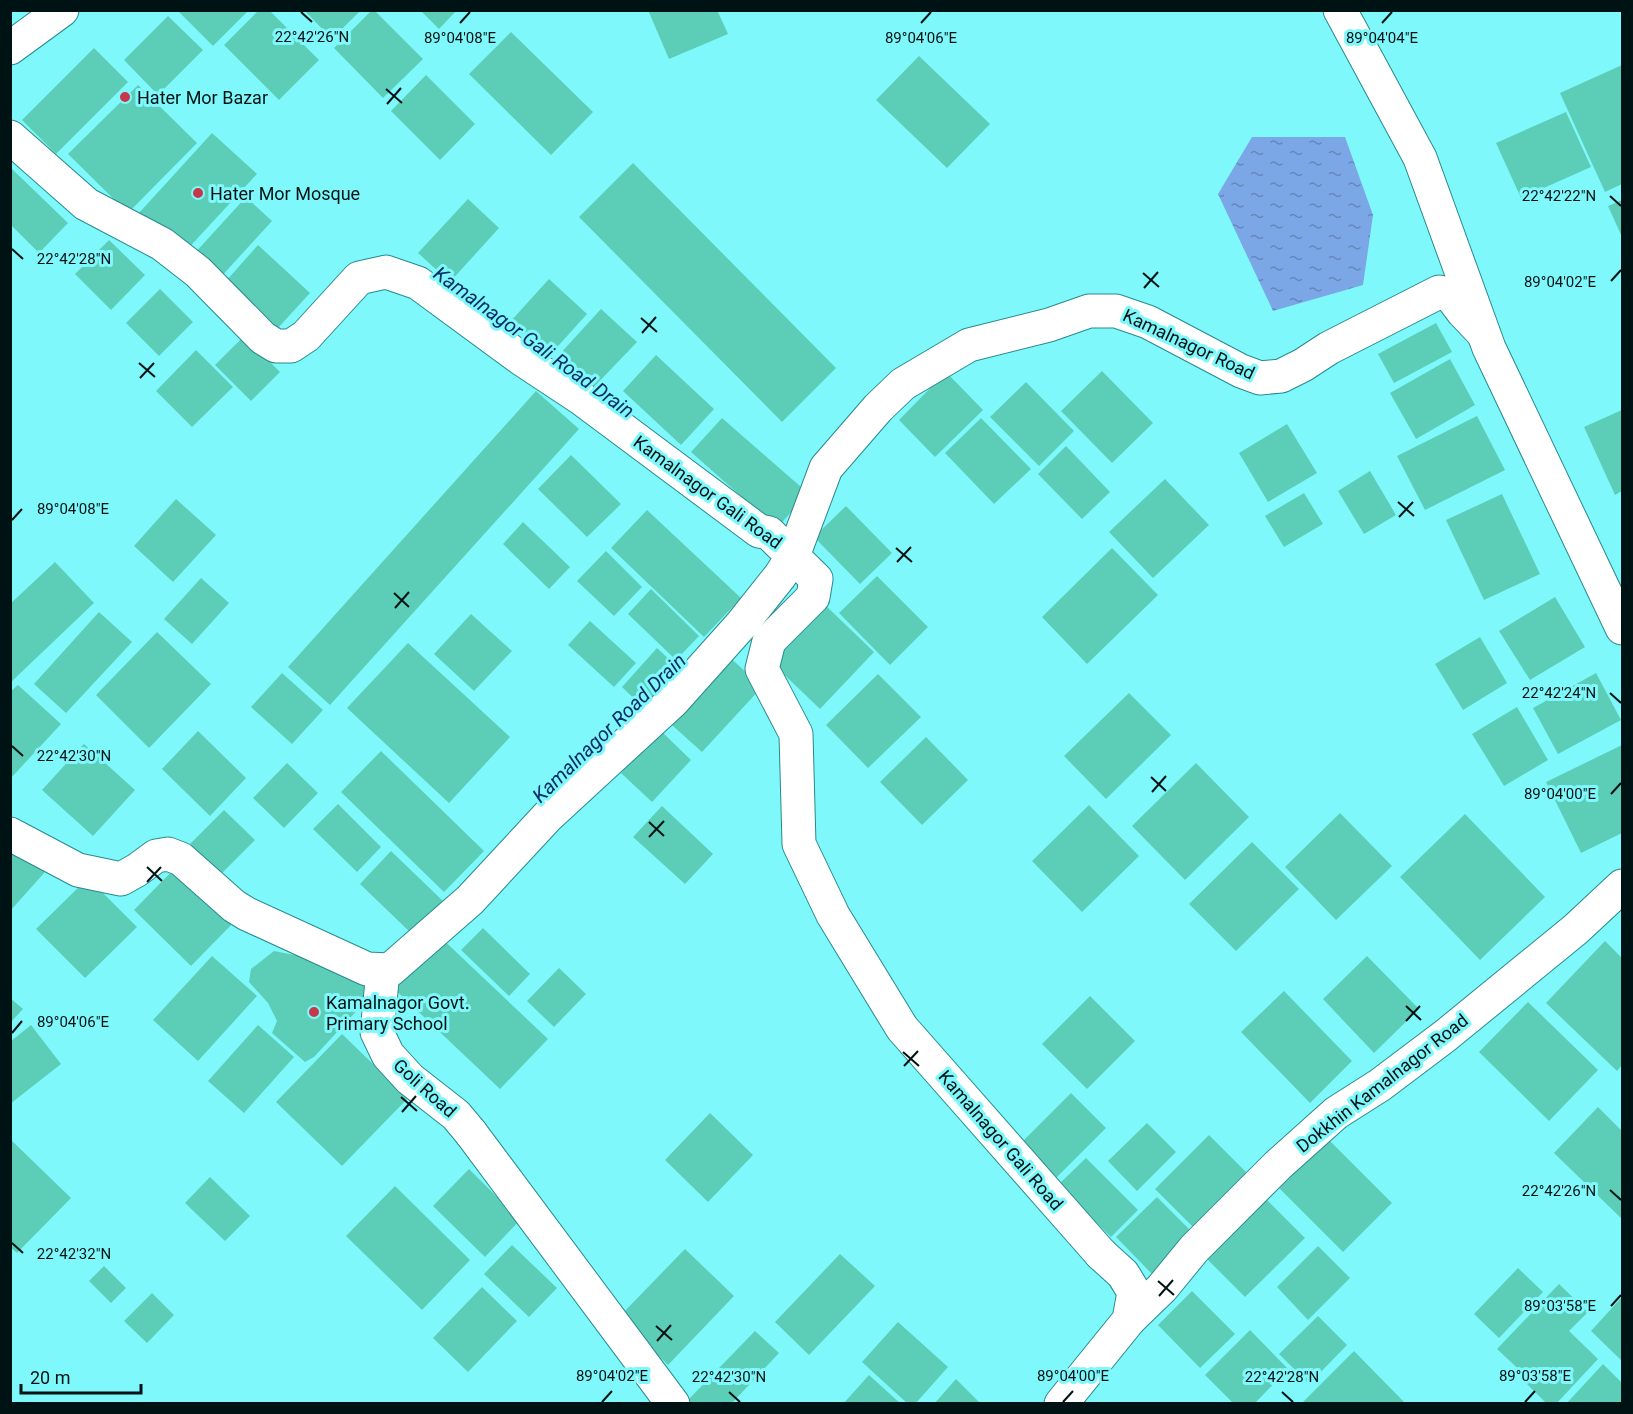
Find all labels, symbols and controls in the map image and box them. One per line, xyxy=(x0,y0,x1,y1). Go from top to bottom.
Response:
text: 22°42'26"N xyxy=(275,28,349,46)
text: 89°04'08"E xyxy=(424,29,497,47)
text: 89°04'06"E xyxy=(885,29,958,47)
text: 89°04'04"E xyxy=(1346,29,1419,47)
place label: Hater Mor Bazar xyxy=(137,87,268,108)
marker: Hater Mor Bazar xyxy=(118,90,132,104)
place label: Hater Mor Mosque xyxy=(210,183,360,204)
marker: Hater Mor Mosque xyxy=(191,186,205,200)
text: 22°42'22"N xyxy=(1522,187,1596,205)
text: 22°42'28"N xyxy=(37,250,111,268)
water label: Kamalnagor Gali Road Drain xyxy=(429,261,639,423)
text: 89°04'02"E xyxy=(1524,273,1597,291)
street label: Kamalnagor Road xyxy=(1120,304,1258,384)
street label: Kamalnagor Gali Road xyxy=(630,431,786,553)
text: 89°04'08"E xyxy=(37,500,110,518)
water label: Kamalnagor Road Drain xyxy=(527,648,691,808)
text: 22°42'24"N xyxy=(1522,684,1596,702)
text: 22°42'30"N xyxy=(37,747,111,765)
text: 89°04'00"E xyxy=(1524,785,1597,803)
place label: Kamalnagor Govt. Primary School xyxy=(326,992,469,1034)
marker: Kamalnagor Govt. Primary School xyxy=(307,1005,321,1019)
street label: Dokkhin Kamalnagor Road xyxy=(1292,1009,1472,1157)
text: 89°04'06"E xyxy=(37,1013,110,1031)
street label: Goli Road xyxy=(389,1054,461,1122)
street label: Kamalnagor Gali Road xyxy=(935,1066,1067,1214)
text: 22°42'26"N xyxy=(1522,1182,1596,1200)
text: 22°42'32"N xyxy=(37,1245,111,1263)
text: 89°03'58"E xyxy=(1524,1297,1597,1315)
scale bar xyxy=(21,1357,141,1395)
text: 20 m xyxy=(30,1367,70,1388)
text: 89°04'02"E xyxy=(576,1367,649,1385)
text: 89°04'00"E xyxy=(1037,1367,1110,1385)
text: 89°03'58"E xyxy=(1499,1367,1572,1385)
text: 22°42'30"N xyxy=(692,1368,766,1386)
text: 22°42'28"N xyxy=(1245,1368,1319,1386)

